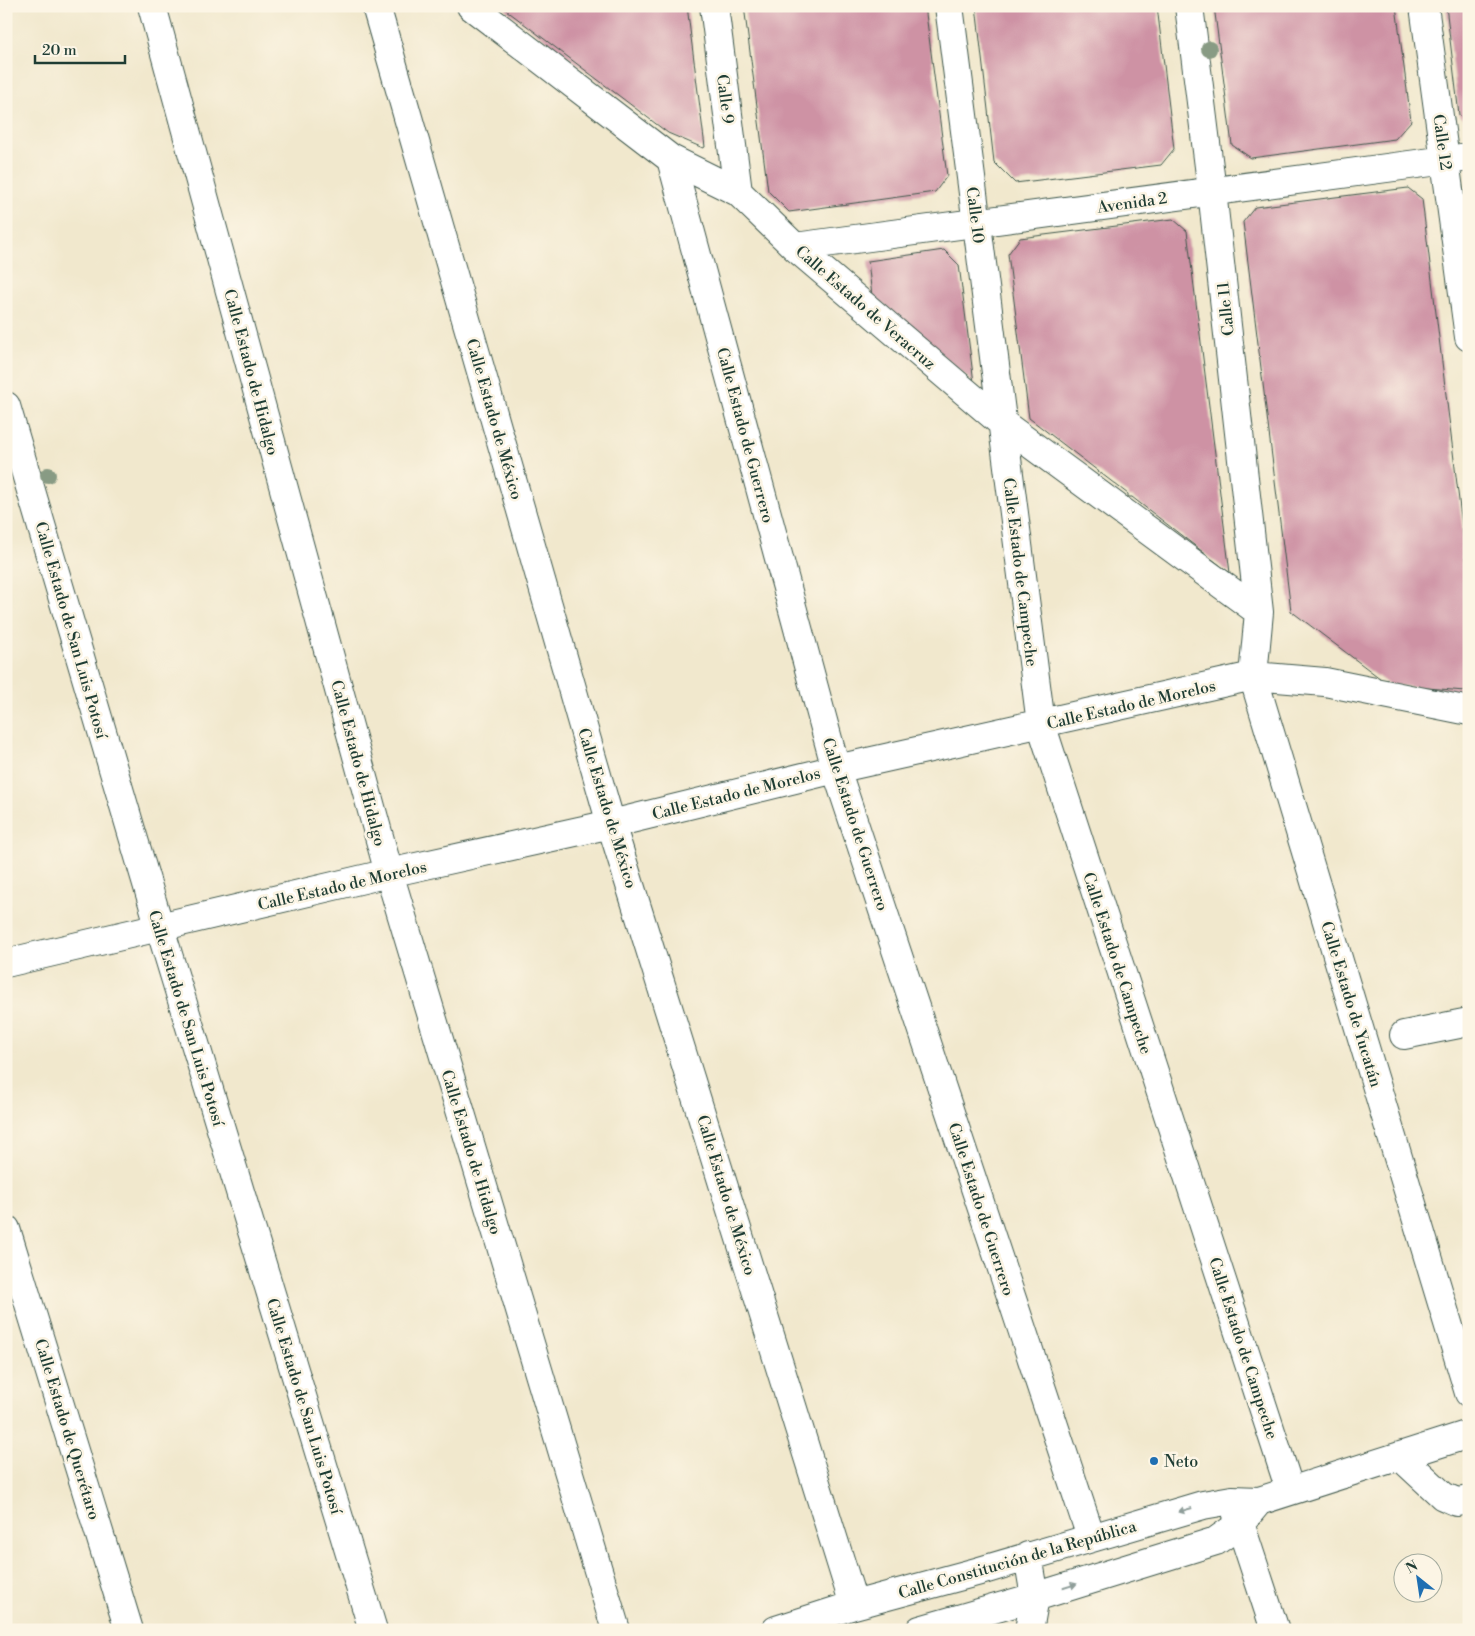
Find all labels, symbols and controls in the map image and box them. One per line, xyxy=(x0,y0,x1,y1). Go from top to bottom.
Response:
scale bar xyxy=(35,32,125,64)
text: 20 m xyxy=(42,41,77,60)
street label: Calle 9 xyxy=(712,73,738,125)
street label: Calle 12 xyxy=(1428,113,1456,171)
street label: Calle 10 xyxy=(962,186,988,245)
street label: Avenida 2 xyxy=(1095,188,1168,218)
street label: Calle Estado de Veracruz xyxy=(791,241,940,374)
street label: Calle 11 xyxy=(1213,281,1239,337)
street label: Calle Estado de Hidalgo xyxy=(219,287,283,458)
street label: Calle Estado de México xyxy=(461,336,527,502)
street label: Calle Estado de Guerrero xyxy=(712,345,778,525)
street label: Calle Estado de Campeche xyxy=(999,477,1042,668)
street label: Calle Estado de San Luis Potosí xyxy=(30,519,112,742)
street label: Calle Estado de Morelos xyxy=(1045,676,1218,734)
street label: Calle Estado de Hidalgo xyxy=(326,678,390,849)
street label: Calle Estado de México xyxy=(573,726,641,891)
street label: Calle Estado de Guerrero xyxy=(818,735,892,913)
street label: Calle Estado de Morelos xyxy=(650,763,822,825)
street label: Calle Estado de Morelos xyxy=(256,857,429,915)
street label: Calle Estado de Campeche xyxy=(1078,870,1156,1057)
street label: Calle Estado de San Luis Potosí xyxy=(144,908,229,1129)
street label: Calle Estado de Yucatán xyxy=(1316,919,1386,1090)
street label: Calle Estado de Hidalgo xyxy=(436,1067,506,1237)
street label: Calle Estado de México xyxy=(692,1113,760,1278)
street label: Calle Estado de Guerrero xyxy=(944,1120,1018,1298)
street label: Calle Estado de Campeche xyxy=(1204,1255,1282,1442)
street label: Calle Estado de San Luis Potosí xyxy=(262,1296,347,1517)
street label: Calle Estado de Querétaro xyxy=(30,1336,104,1522)
place label: Neto xyxy=(1164,1452,1198,1472)
marker: Neto xyxy=(1148,1455,1160,1467)
one-way arrow xyxy=(1177,1507,1192,1515)
street label: Calle Constitución de la República xyxy=(896,1516,1139,1604)
north arrow xyxy=(1392,1554,1442,1604)
text: N xyxy=(1403,1557,1421,1578)
one-way arrow xyxy=(1062,1582,1077,1590)

